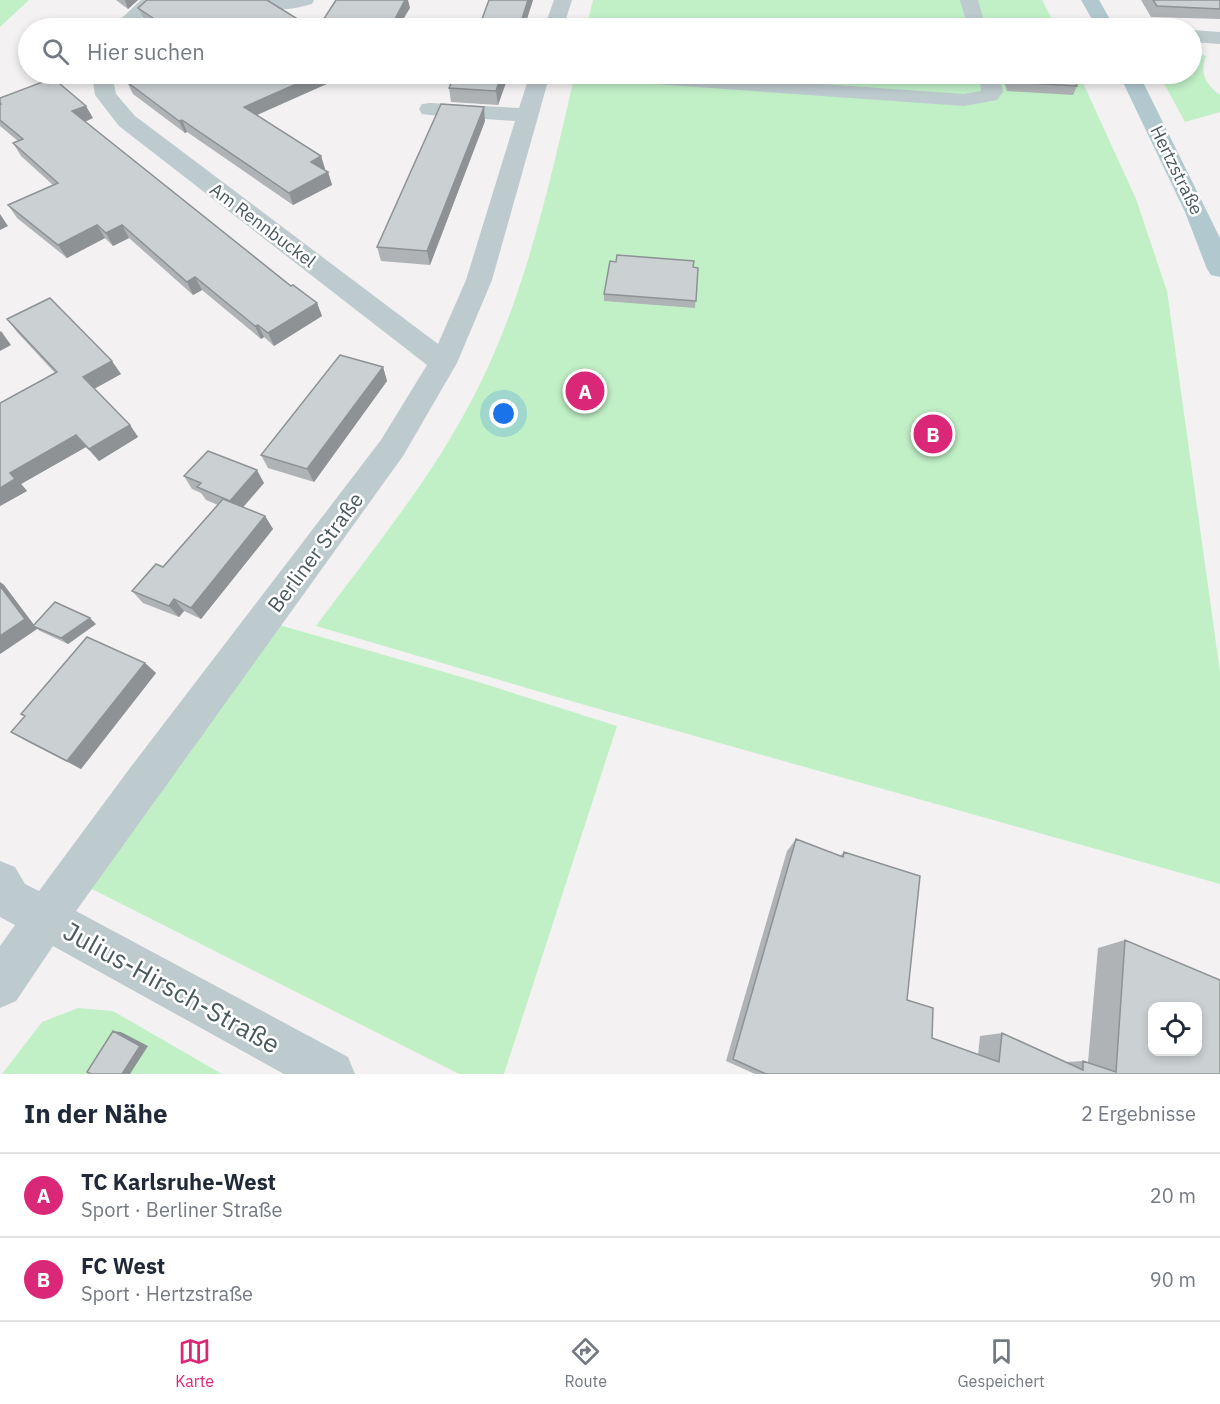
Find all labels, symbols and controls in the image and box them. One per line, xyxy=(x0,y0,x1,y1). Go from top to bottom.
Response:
search box xyxy=(18,18,1202,84)
icon: search xyxy=(39,35,72,68)
text: Hier suchen xyxy=(87,37,205,66)
street label: Hertzstraße xyxy=(1146,122,1209,218)
street label: Am Rennbuckel xyxy=(205,178,321,272)
pin: A xyxy=(566,368,604,414)
your location xyxy=(489,399,518,428)
pin: B xyxy=(914,412,952,456)
street label: Berliner Straße xyxy=(261,486,369,618)
street label: Julius-Hirsch-Straße xyxy=(58,913,286,1061)
map controls xyxy=(1148,1002,1202,1056)
button: locate xyxy=(1148,1002,1202,1056)
text: In der Nähe xyxy=(24,1096,168,1130)
text: 2 Ergebnisse xyxy=(1081,1100,1196,1127)
text: TC Karlsruhe-West xyxy=(81,1167,276,1196)
text: A xyxy=(37,1182,50,1209)
text: 20 m xyxy=(1150,1182,1196,1209)
text: Sport · Berliner Straße xyxy=(81,1196,282,1223)
text: FC West xyxy=(81,1251,165,1280)
text: B xyxy=(37,1266,50,1293)
text: 90 m xyxy=(1150,1266,1196,1293)
text: Sport · Hertzstraße xyxy=(81,1280,253,1307)
tab: Karte xyxy=(175,1335,214,1391)
tab: Route xyxy=(565,1335,607,1391)
tab: Gespeichert xyxy=(957,1335,1045,1391)

